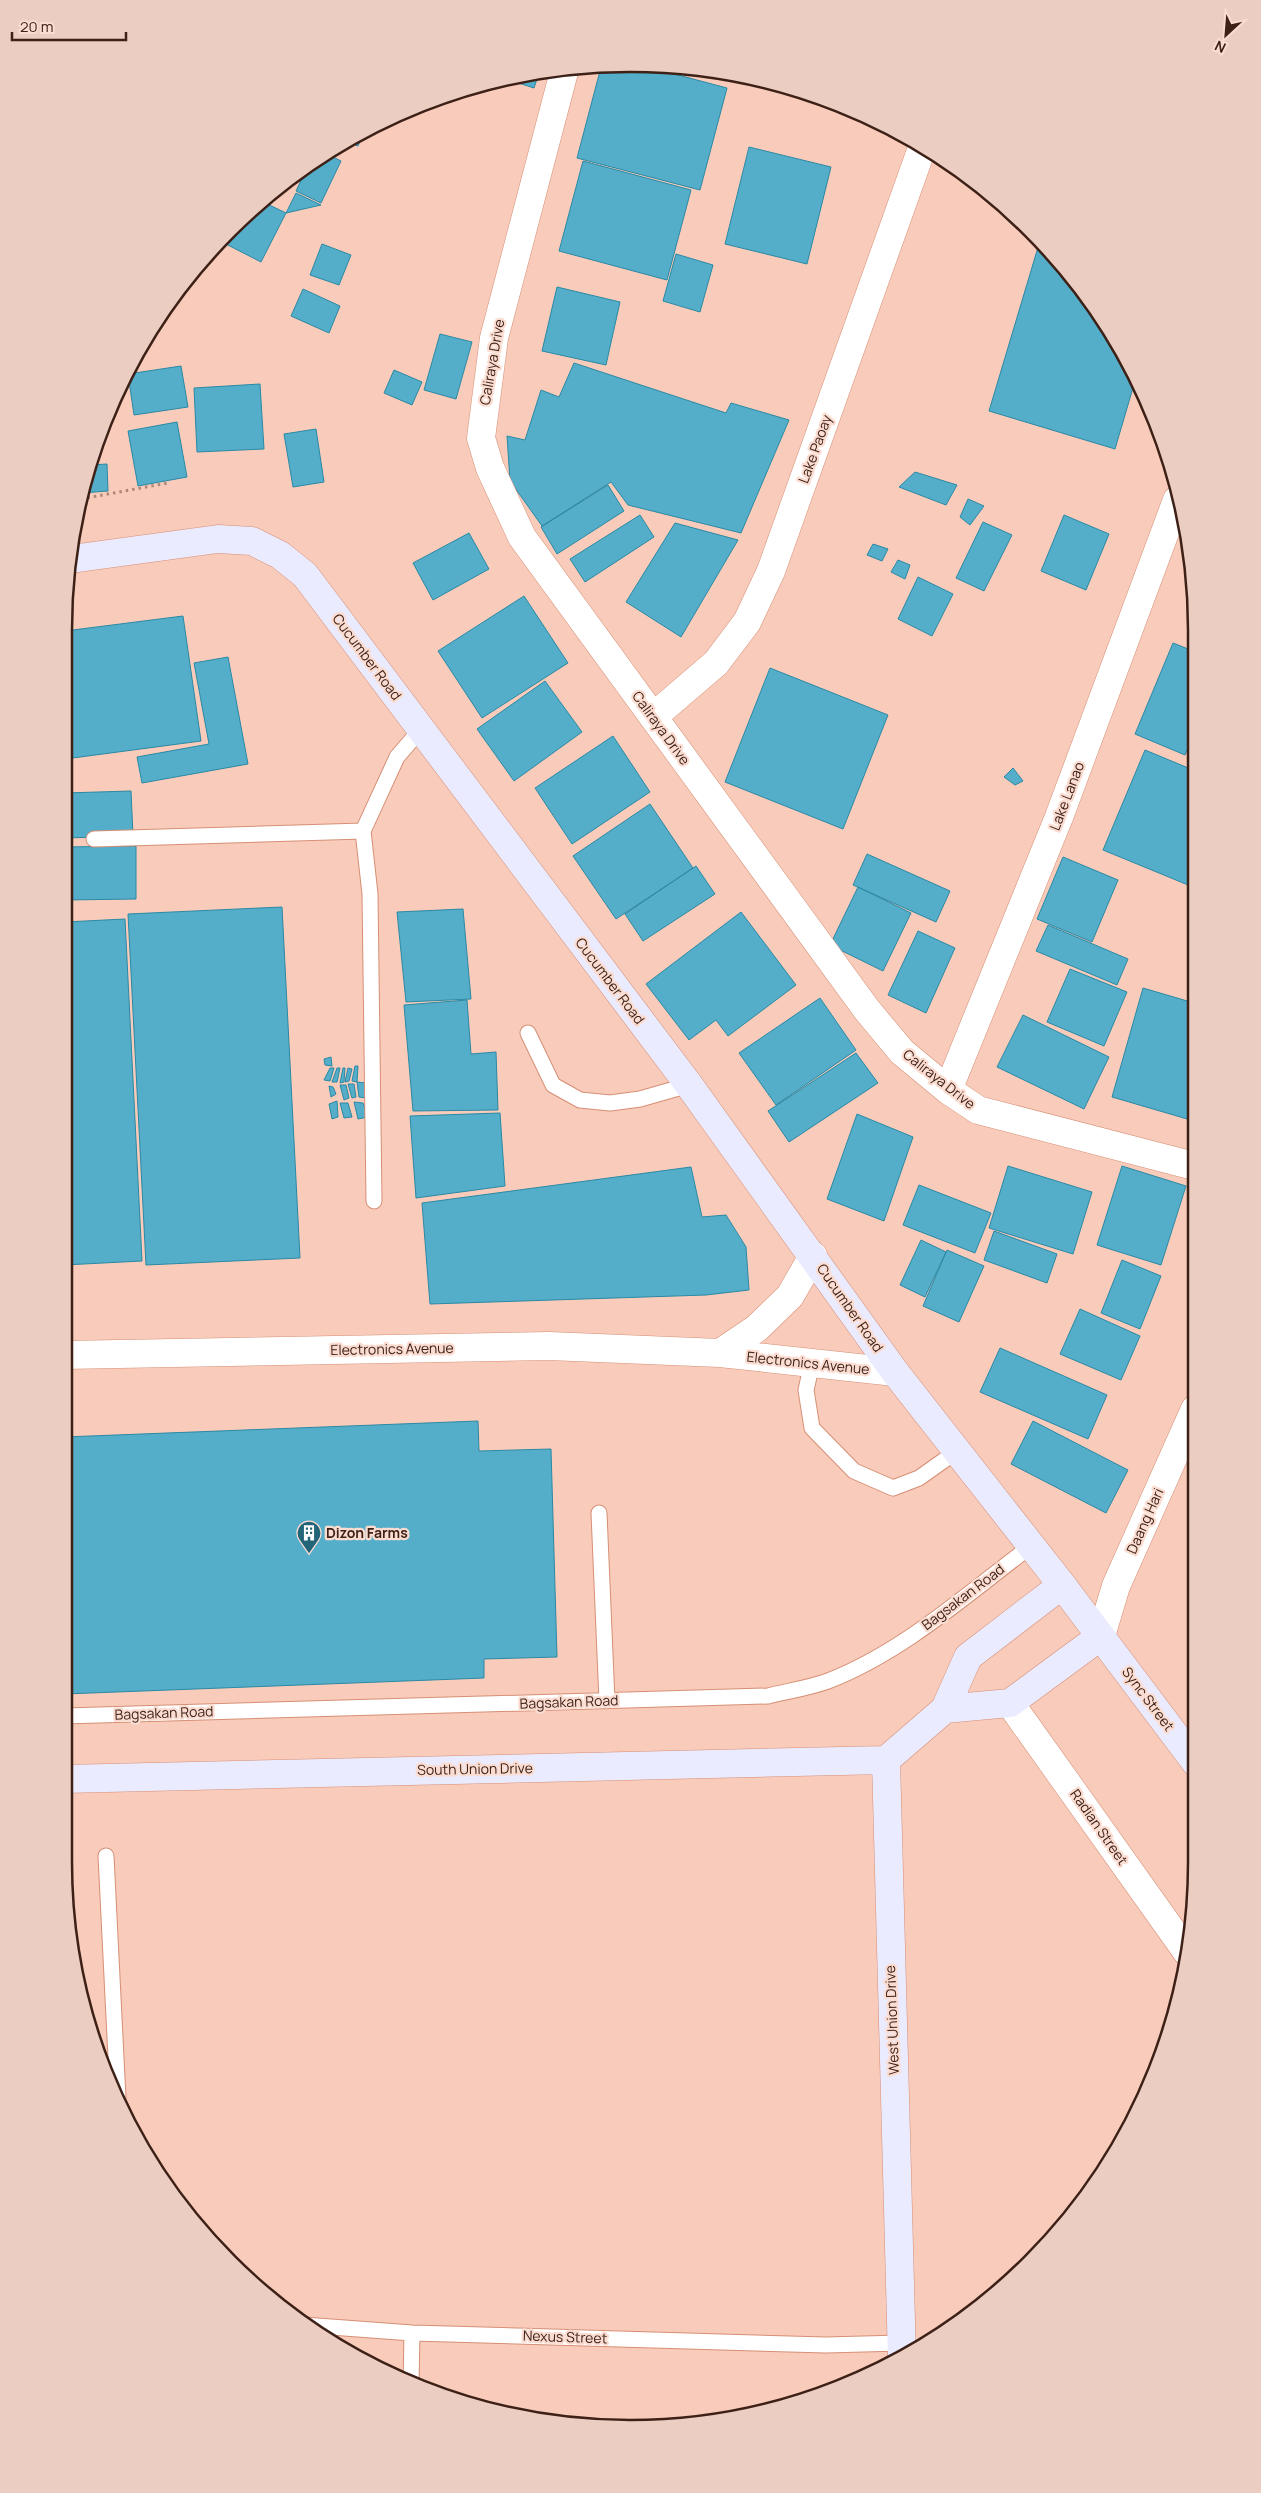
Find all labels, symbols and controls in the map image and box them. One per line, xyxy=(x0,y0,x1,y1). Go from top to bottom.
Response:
scale bar xyxy=(12,10,126,42)
north arrow xyxy=(1201,10,1251,60)
text: 20 m xyxy=(20,16,53,37)
text: N xyxy=(1211,36,1229,58)
street label: Caliraya Drive xyxy=(475,317,508,406)
street label: Lake Paoay xyxy=(793,411,836,486)
street label: Cucumber Road xyxy=(329,610,406,704)
street label: Caliraya Drive xyxy=(628,687,695,768)
street label: Lake Lanao xyxy=(1045,759,1088,833)
street label: Cucumber Road xyxy=(572,934,649,1028)
street label: Caliraya Drive xyxy=(899,1044,979,1113)
street label: Cucumber Road xyxy=(813,1260,888,1356)
street label: Electronics Avenue xyxy=(330,1338,454,1359)
street label: Electronics Avenue xyxy=(746,1347,870,1378)
street label: Daang Hari xyxy=(1122,1485,1167,1557)
building icon: Dizon Farms xyxy=(296,1520,322,1554)
place label: Dizon Farms xyxy=(326,1523,408,1542)
street label: Bagsakan Road xyxy=(918,1559,1008,1634)
street label: Sync Street xyxy=(1118,1663,1179,1735)
street label: Bagsakan Road xyxy=(519,1690,619,1713)
street label: Bagsakan Road xyxy=(114,1701,214,1724)
street label: South Union Drive xyxy=(417,1758,533,1779)
street label: Radian Street xyxy=(1066,1785,1133,1869)
street label: West Union Drive xyxy=(880,1965,903,2075)
street label: Nexus Street xyxy=(522,2326,608,2347)

